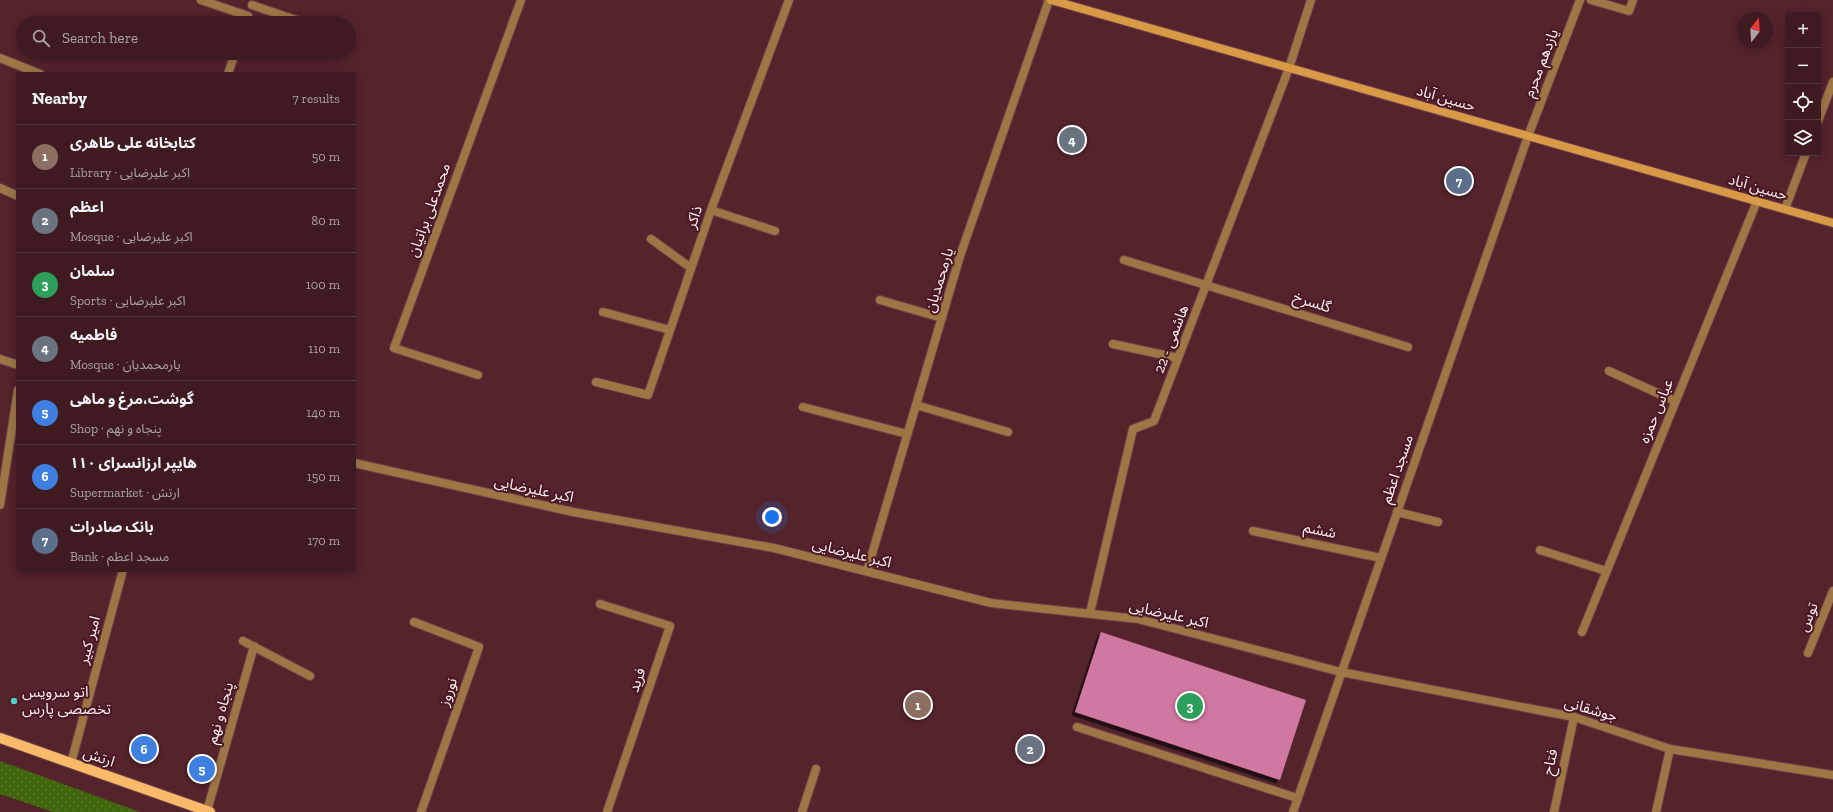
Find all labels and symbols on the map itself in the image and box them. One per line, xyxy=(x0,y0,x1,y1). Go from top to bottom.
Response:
north arrow xyxy=(1737,12,1773,48)
street label: یازدهم محرم xyxy=(1520,26,1564,100)
street label: حسین آباد xyxy=(1414,81,1478,115)
pin: 4 xyxy=(1059,125,1085,155)
street label: محمدعلی براتیان xyxy=(404,161,454,259)
pin: 7 xyxy=(1446,166,1472,196)
street label: حسین آباد xyxy=(1726,170,1790,204)
street label: ذاکر xyxy=(681,203,706,232)
street label: یارمحمدیان xyxy=(921,245,957,315)
street label: گلسرخ xyxy=(1290,288,1334,319)
street label: هاشمی - 22 xyxy=(1150,302,1192,376)
street label: عباس حمزه xyxy=(1635,376,1677,446)
street label: مسجد اعظم xyxy=(1377,432,1419,507)
street label: اکبر علیرضایی xyxy=(493,472,575,506)
your location xyxy=(762,507,782,527)
street label: ششم xyxy=(1302,518,1338,544)
street label: اکبر علیرضایی xyxy=(811,534,893,572)
street label: اکبر علیرضایی xyxy=(1128,596,1210,632)
street label: توس xyxy=(1794,600,1822,634)
street label: امیر کبیر xyxy=(74,614,104,667)
street label: فرید xyxy=(624,665,650,695)
street label: نوروز xyxy=(434,675,461,710)
street label: پنجاه و نهم xyxy=(203,680,239,746)
place label: اتو سرویس تخصصی پارس xyxy=(22,683,111,719)
pin: 1 xyxy=(905,690,931,720)
pin: 3 xyxy=(1177,691,1203,721)
street label: جوشقانی xyxy=(1562,693,1620,725)
marker: اتو سرویس تخصصی پارس xyxy=(9,696,19,706)
pin: 6 xyxy=(131,734,157,764)
pin: 2 xyxy=(1017,734,1043,764)
street label: ارتش xyxy=(81,743,117,771)
street label: فتاح xyxy=(1538,747,1565,777)
pin: 5 xyxy=(189,754,215,784)

